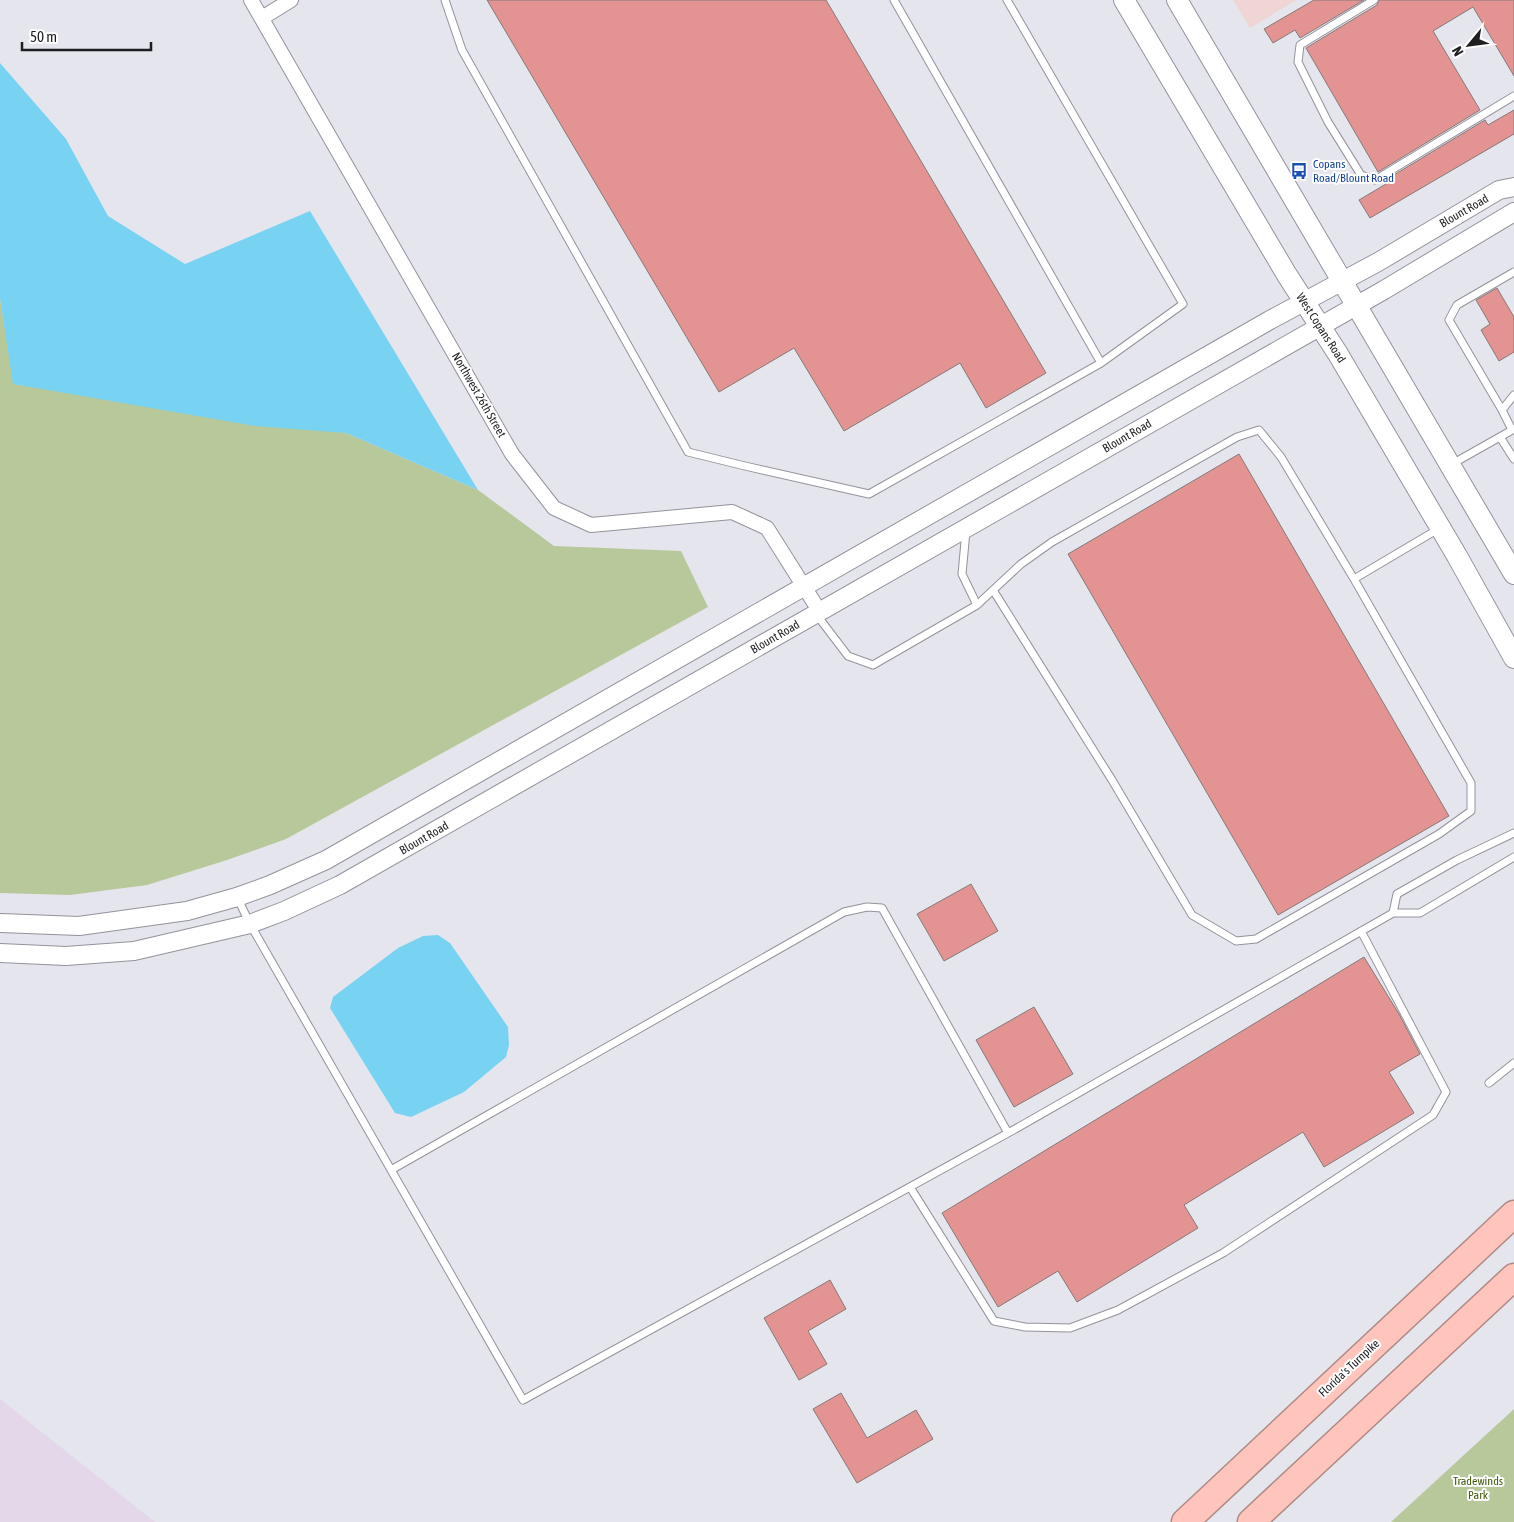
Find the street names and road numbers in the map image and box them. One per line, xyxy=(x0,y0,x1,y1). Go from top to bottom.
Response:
street label: Blount Road xyxy=(1437,191,1491,231)
street label: West Copans Road xyxy=(1293,291,1349,365)
street label: Northwest 26th Street xyxy=(449,350,509,440)
street label: Blount Road xyxy=(1100,416,1154,456)
street label: Blount Road xyxy=(748,617,802,657)
street label: Blount Road xyxy=(397,818,451,858)
street label: Florida's Turnpike xyxy=(1316,1336,1382,1400)

